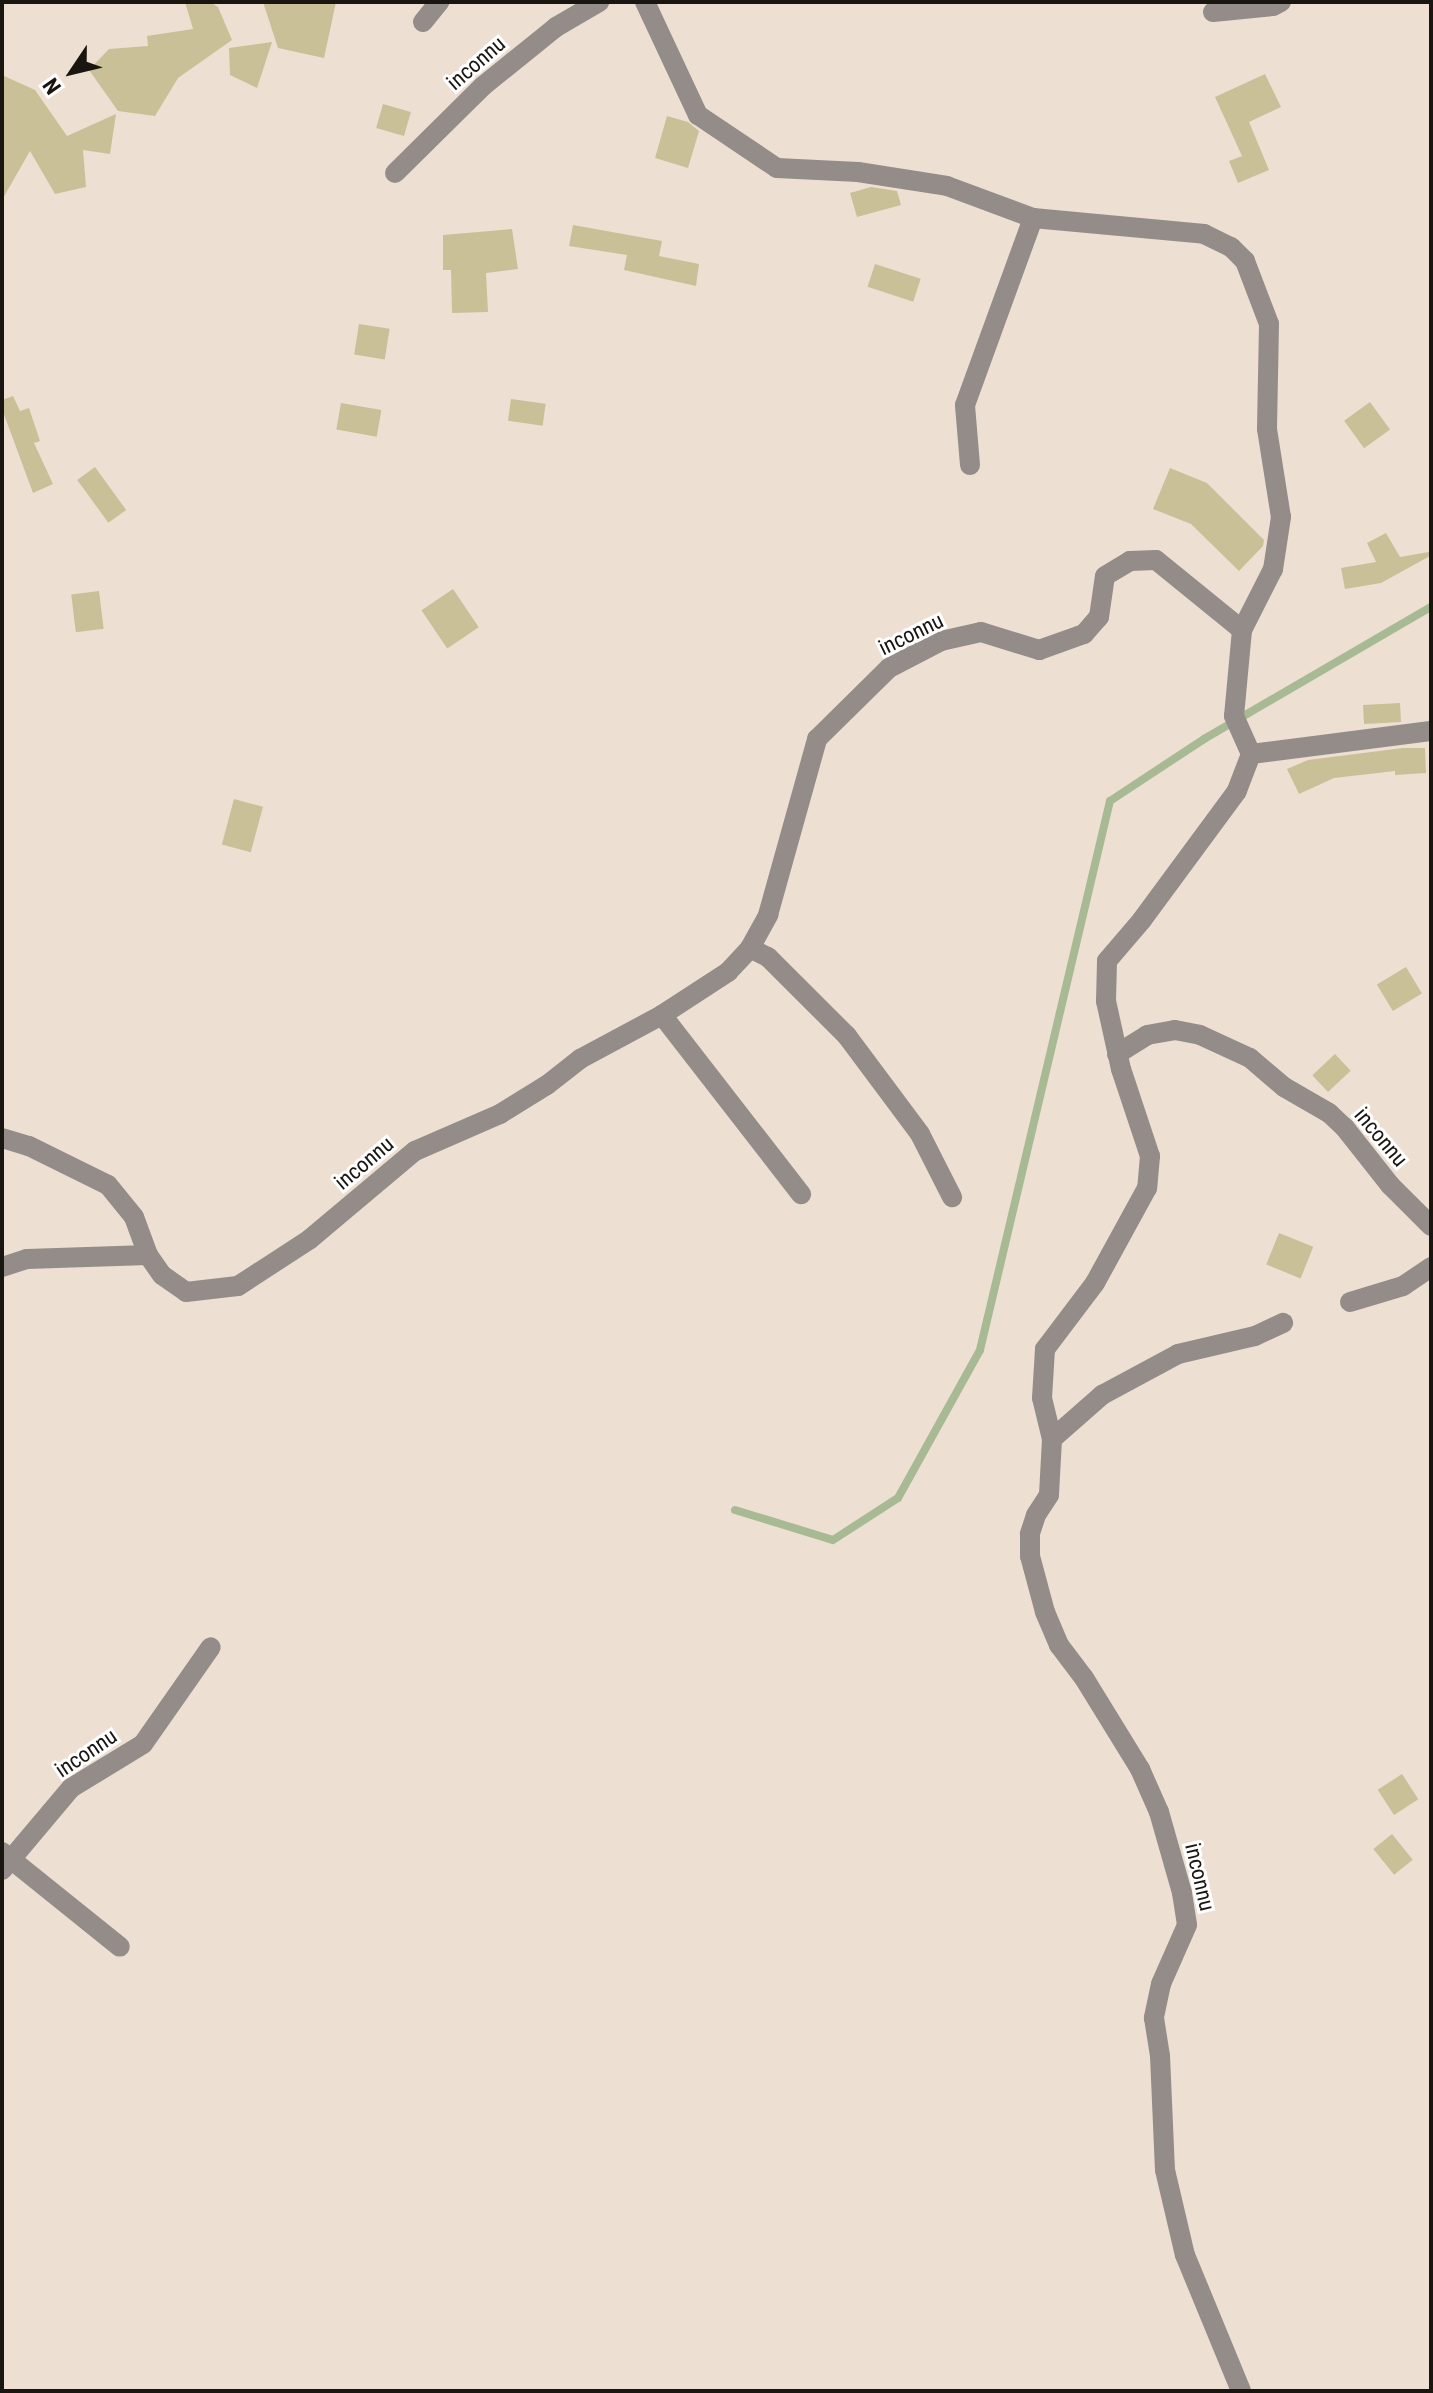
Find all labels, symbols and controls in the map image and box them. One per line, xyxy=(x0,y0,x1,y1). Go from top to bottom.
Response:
street label: inconnu xyxy=(441,30,511,96)
north arrow xyxy=(32,32,112,112)
text: N xyxy=(38,73,66,99)
street label: inconnu xyxy=(874,607,948,661)
street label: inconnu xyxy=(1349,1102,1413,1172)
street label: inconnu xyxy=(329,1131,399,1195)
street label: inconnu xyxy=(50,1723,122,1783)
street label: inconnu xyxy=(1179,1840,1221,1914)

